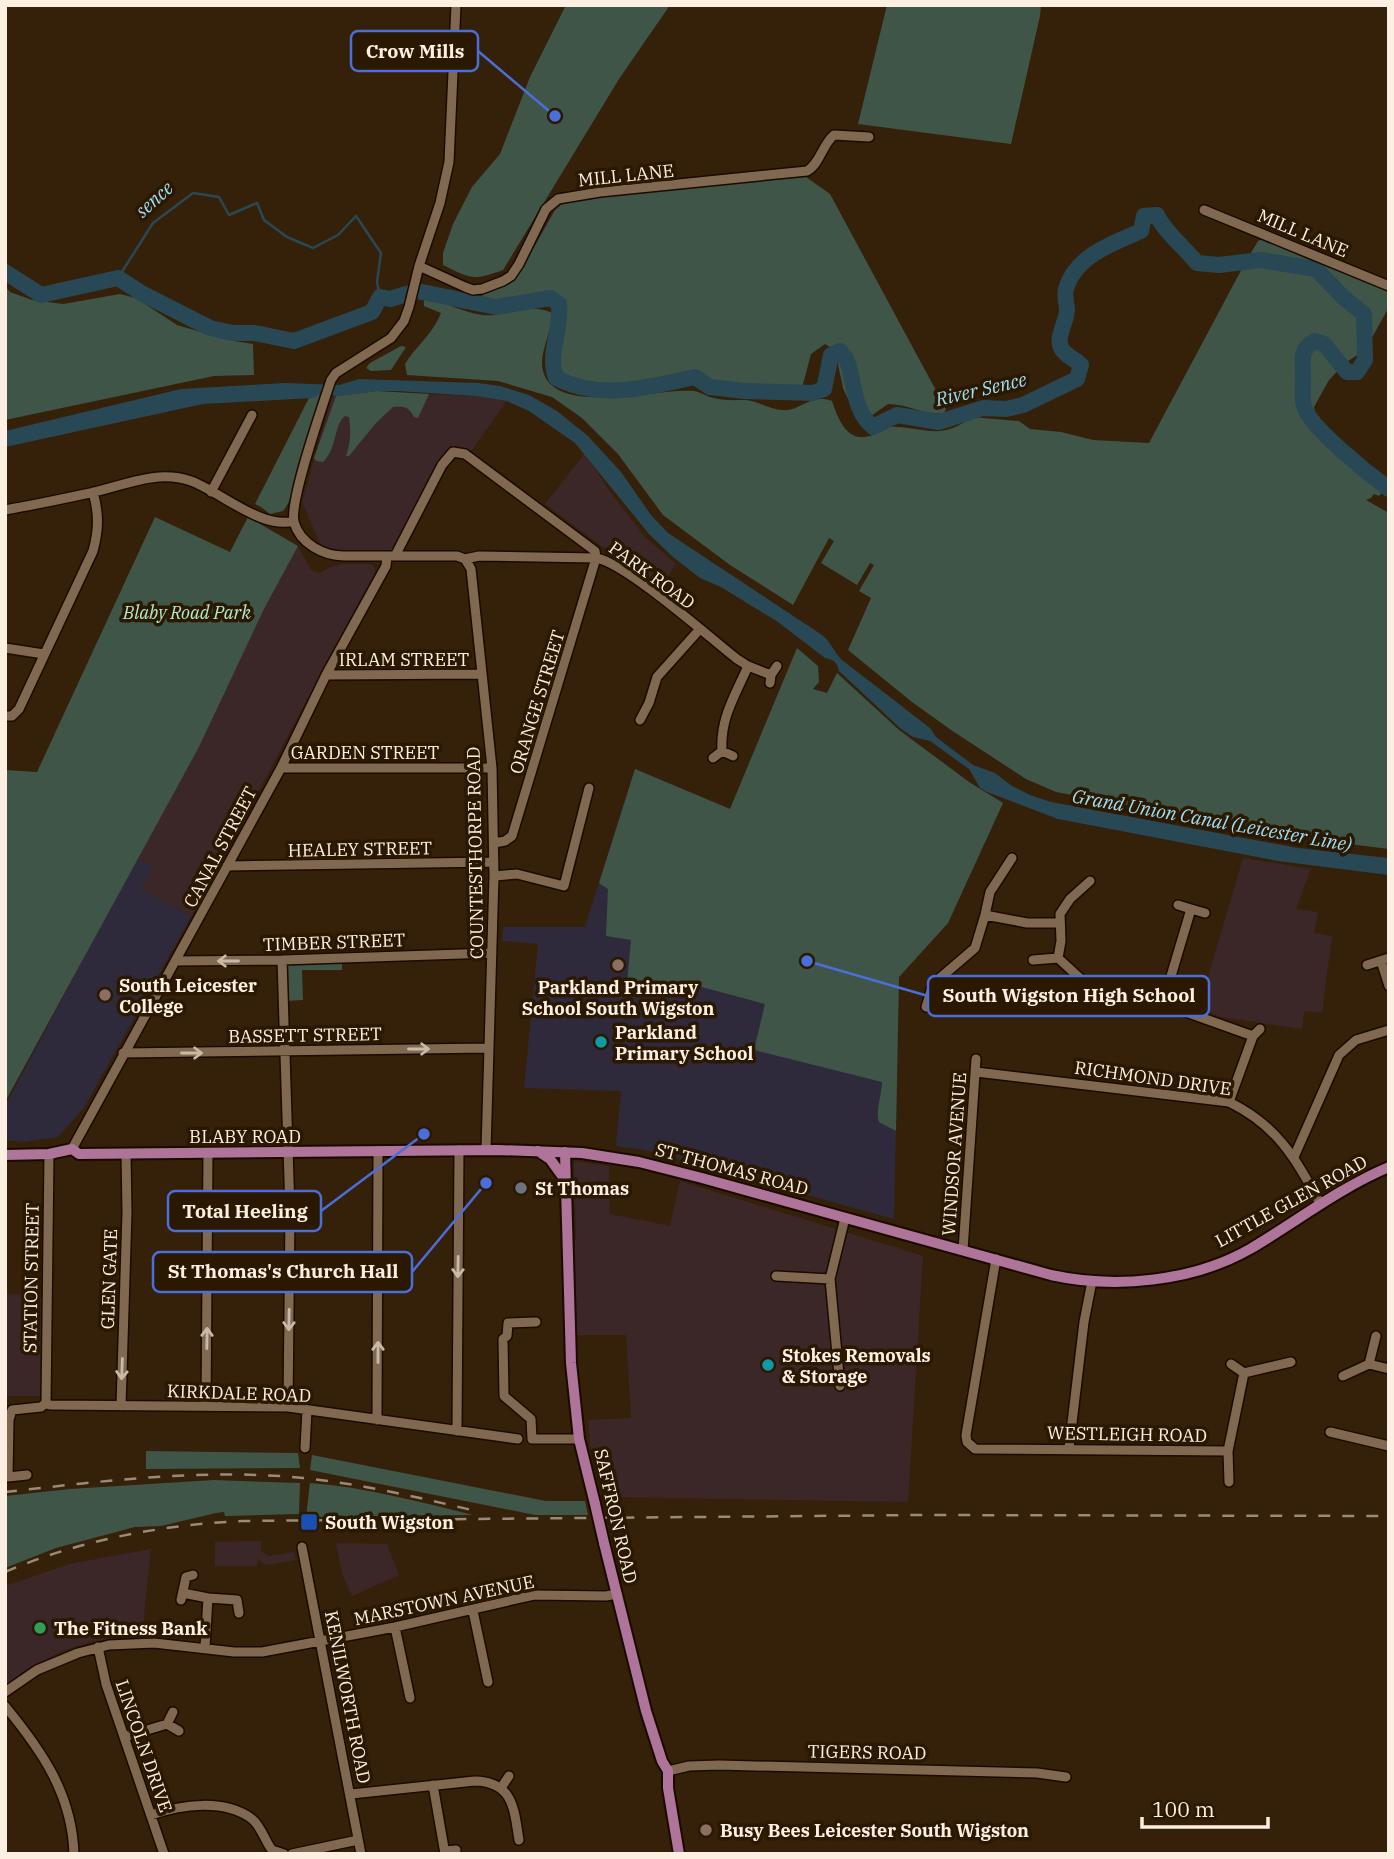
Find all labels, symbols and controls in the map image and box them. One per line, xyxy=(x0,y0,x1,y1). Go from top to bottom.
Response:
callout: Crow Mills xyxy=(351,31,478,71)
text: Crow Mills xyxy=(366,39,464,63)
street label: MILL LANE xyxy=(577,159,675,191)
water label: sence xyxy=(130,175,178,222)
street label: MILL LANE xyxy=(1254,204,1352,262)
water label: River Sence xyxy=(932,367,1030,411)
street label: PARK ROAD xyxy=(604,536,700,614)
park label: Blaby Road Park xyxy=(122,601,251,624)
street label: ORANGE STREET xyxy=(504,627,570,777)
street label: IRLAM STREET xyxy=(339,648,469,671)
street label: GARDEN STREET xyxy=(291,741,440,764)
street label: COUNTESTHORPE ROAD xyxy=(462,747,488,959)
street label: CANAL STREET xyxy=(178,782,262,911)
water label: Grand Union Canal (Leicester Line) xyxy=(1070,784,1354,856)
street label: HEALEY STREET xyxy=(288,836,433,862)
street label: TIMBER STREET xyxy=(262,928,406,956)
one-way arrow xyxy=(217,954,240,968)
marker: Parkland Primary School South Wigston xyxy=(610,957,626,973)
place label: South Leicester College xyxy=(119,974,257,1018)
place label: Parkland Primary School South Wigston xyxy=(522,976,714,1020)
callout: South Wigston High School xyxy=(928,976,1209,1016)
text: South Wigston High School xyxy=(942,983,1196,1007)
marker: South Leicester College xyxy=(97,987,113,1003)
place label: Parkland Primary School xyxy=(615,1021,753,1065)
street label: BASSETT STREET xyxy=(228,1022,382,1048)
marker: Parkland Primary School xyxy=(593,1034,609,1050)
one-way arrow xyxy=(407,1042,430,1056)
one-way arrow xyxy=(180,1046,203,1060)
street label: RICHMOND DRIVE xyxy=(1073,1056,1233,1100)
street label: WINDSOR AVENUE xyxy=(937,1071,971,1237)
street label: BLABY ROAD xyxy=(189,1125,301,1148)
street label: ST THOMAS ROAD xyxy=(653,1138,811,1200)
street label: LITTLE GLEN ROAD xyxy=(1211,1150,1371,1252)
place label: St Thomas xyxy=(535,1177,629,1200)
marker: St Thomas xyxy=(513,1180,529,1196)
callout: Total Heeling xyxy=(168,1191,321,1231)
text: Total Heeling xyxy=(182,1199,308,1223)
street label: STATION STREET xyxy=(18,1202,44,1353)
street label: GLEN GATE xyxy=(96,1228,122,1330)
callout: St Thomas's Church Hall xyxy=(153,1252,412,1292)
one-way arrow xyxy=(451,1256,465,1279)
text: St Thomas's Church Hall xyxy=(168,1259,398,1283)
one-way arrow xyxy=(282,1308,296,1331)
one-way arrow xyxy=(200,1327,213,1350)
one-way arrow xyxy=(371,1341,385,1364)
place label: Stokes Removals & Storage xyxy=(782,1344,931,1388)
one-way arrow xyxy=(115,1357,129,1380)
marker: Stokes Removals & Storage xyxy=(760,1357,776,1373)
street label: KIRKDALE ROAD xyxy=(167,1379,311,1407)
street label: WESTLEIGH ROAD xyxy=(1047,1421,1207,1447)
street label: SAFFRON ROAD xyxy=(589,1446,643,1586)
place label: South Wigston xyxy=(325,1511,454,1534)
marker: South Wigston xyxy=(299,1512,319,1532)
street label: MARSTOWN AVENUE xyxy=(352,1570,536,1630)
street label: KENILWORTH ROAD xyxy=(320,1609,376,1785)
place label: The Fitness Bank xyxy=(54,1617,208,1640)
marker: The Fitness Bank xyxy=(32,1620,48,1636)
street label: LINCOLN DRIVE xyxy=(111,1677,177,1815)
street label: TIGERS ROAD xyxy=(807,1739,927,1765)
scale bar xyxy=(1142,1786,1268,1830)
text: 100 m xyxy=(1152,1795,1215,1823)
place label: Busy Bees Leicester South Wigston xyxy=(720,1819,1029,1842)
marker: Busy Bees Leicester South Wigston xyxy=(698,1822,714,1838)

